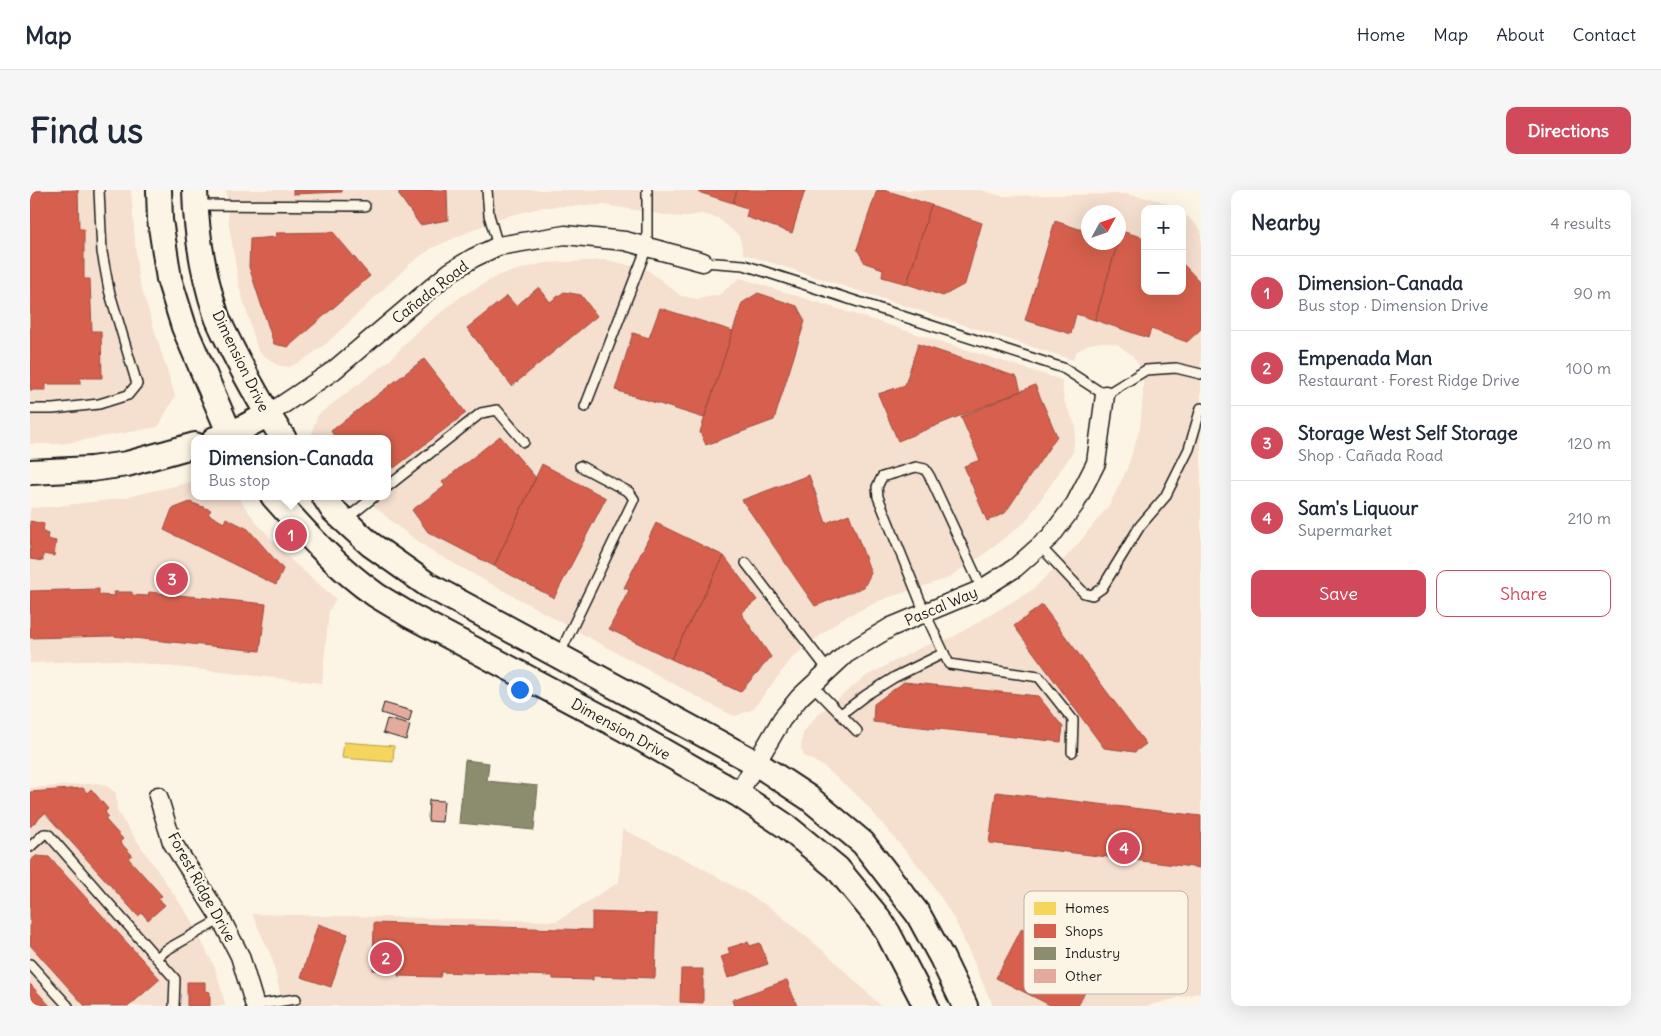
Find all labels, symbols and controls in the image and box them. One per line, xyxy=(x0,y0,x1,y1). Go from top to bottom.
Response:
text: Map xyxy=(25,20,72,50)
text: Home xyxy=(1357,23,1405,46)
text: Map xyxy=(1433,23,1468,46)
text: About xyxy=(1496,23,1544,46)
text: Contact xyxy=(1572,23,1636,46)
button: Directions xyxy=(1506,107,1631,154)
text: Find us xyxy=(30,108,143,152)
north arrow xyxy=(1081,205,1126,250)
map controls xyxy=(1141,205,1186,295)
button: + xyxy=(1141,205,1186,250)
text: Nearby xyxy=(1251,209,1321,236)
text: 4 results xyxy=(1550,213,1611,233)
button: − xyxy=(1141,250,1186,295)
street label: Cañada Road xyxy=(388,256,472,328)
text: Dimension-Canada xyxy=(1298,271,1463,295)
text: 1 xyxy=(1264,283,1270,303)
text: 90 m xyxy=(1573,283,1611,303)
text: Bus stop · Dimension Drive xyxy=(1298,295,1488,315)
street label: Dimension Drive xyxy=(208,307,274,415)
text: Empenada Man xyxy=(1298,346,1432,370)
text: 2 xyxy=(1263,358,1271,378)
text: 100 m xyxy=(1566,358,1611,378)
text: Restaurant · Forest Ridge Drive xyxy=(1298,370,1520,390)
text: Storage West Self Storage xyxy=(1298,421,1518,445)
text: 3 xyxy=(1262,433,1272,453)
text: 120 m xyxy=(1568,433,1611,453)
popup xyxy=(191,435,391,500)
text: Shop · Cañada Road xyxy=(1298,445,1443,465)
text: Dimension-Canada xyxy=(208,446,374,470)
text: Bus stop xyxy=(208,470,270,490)
text: Sam's Liquour xyxy=(1298,496,1418,520)
text: 4 xyxy=(1262,508,1272,528)
text: 210 m xyxy=(1568,508,1611,528)
pin: 1 xyxy=(275,516,307,554)
text: Supermarket xyxy=(1298,520,1392,540)
pin: 3 xyxy=(156,560,188,598)
button: Save xyxy=(1251,570,1426,617)
button: Share xyxy=(1436,570,1611,617)
street label: Pascal Way xyxy=(902,582,980,630)
your location xyxy=(507,677,533,703)
street label: Dimension Drive xyxy=(568,694,674,764)
street label: Forest Ridge Drive xyxy=(164,829,240,945)
pin: 4 xyxy=(1108,829,1140,867)
legend xyxy=(1024,891,1188,994)
text: Homes xyxy=(1065,899,1109,917)
text: Shops xyxy=(1065,922,1103,940)
pin: 2 xyxy=(370,939,402,977)
text: Industry xyxy=(1065,944,1120,962)
text: Other xyxy=(1065,967,1102,985)

